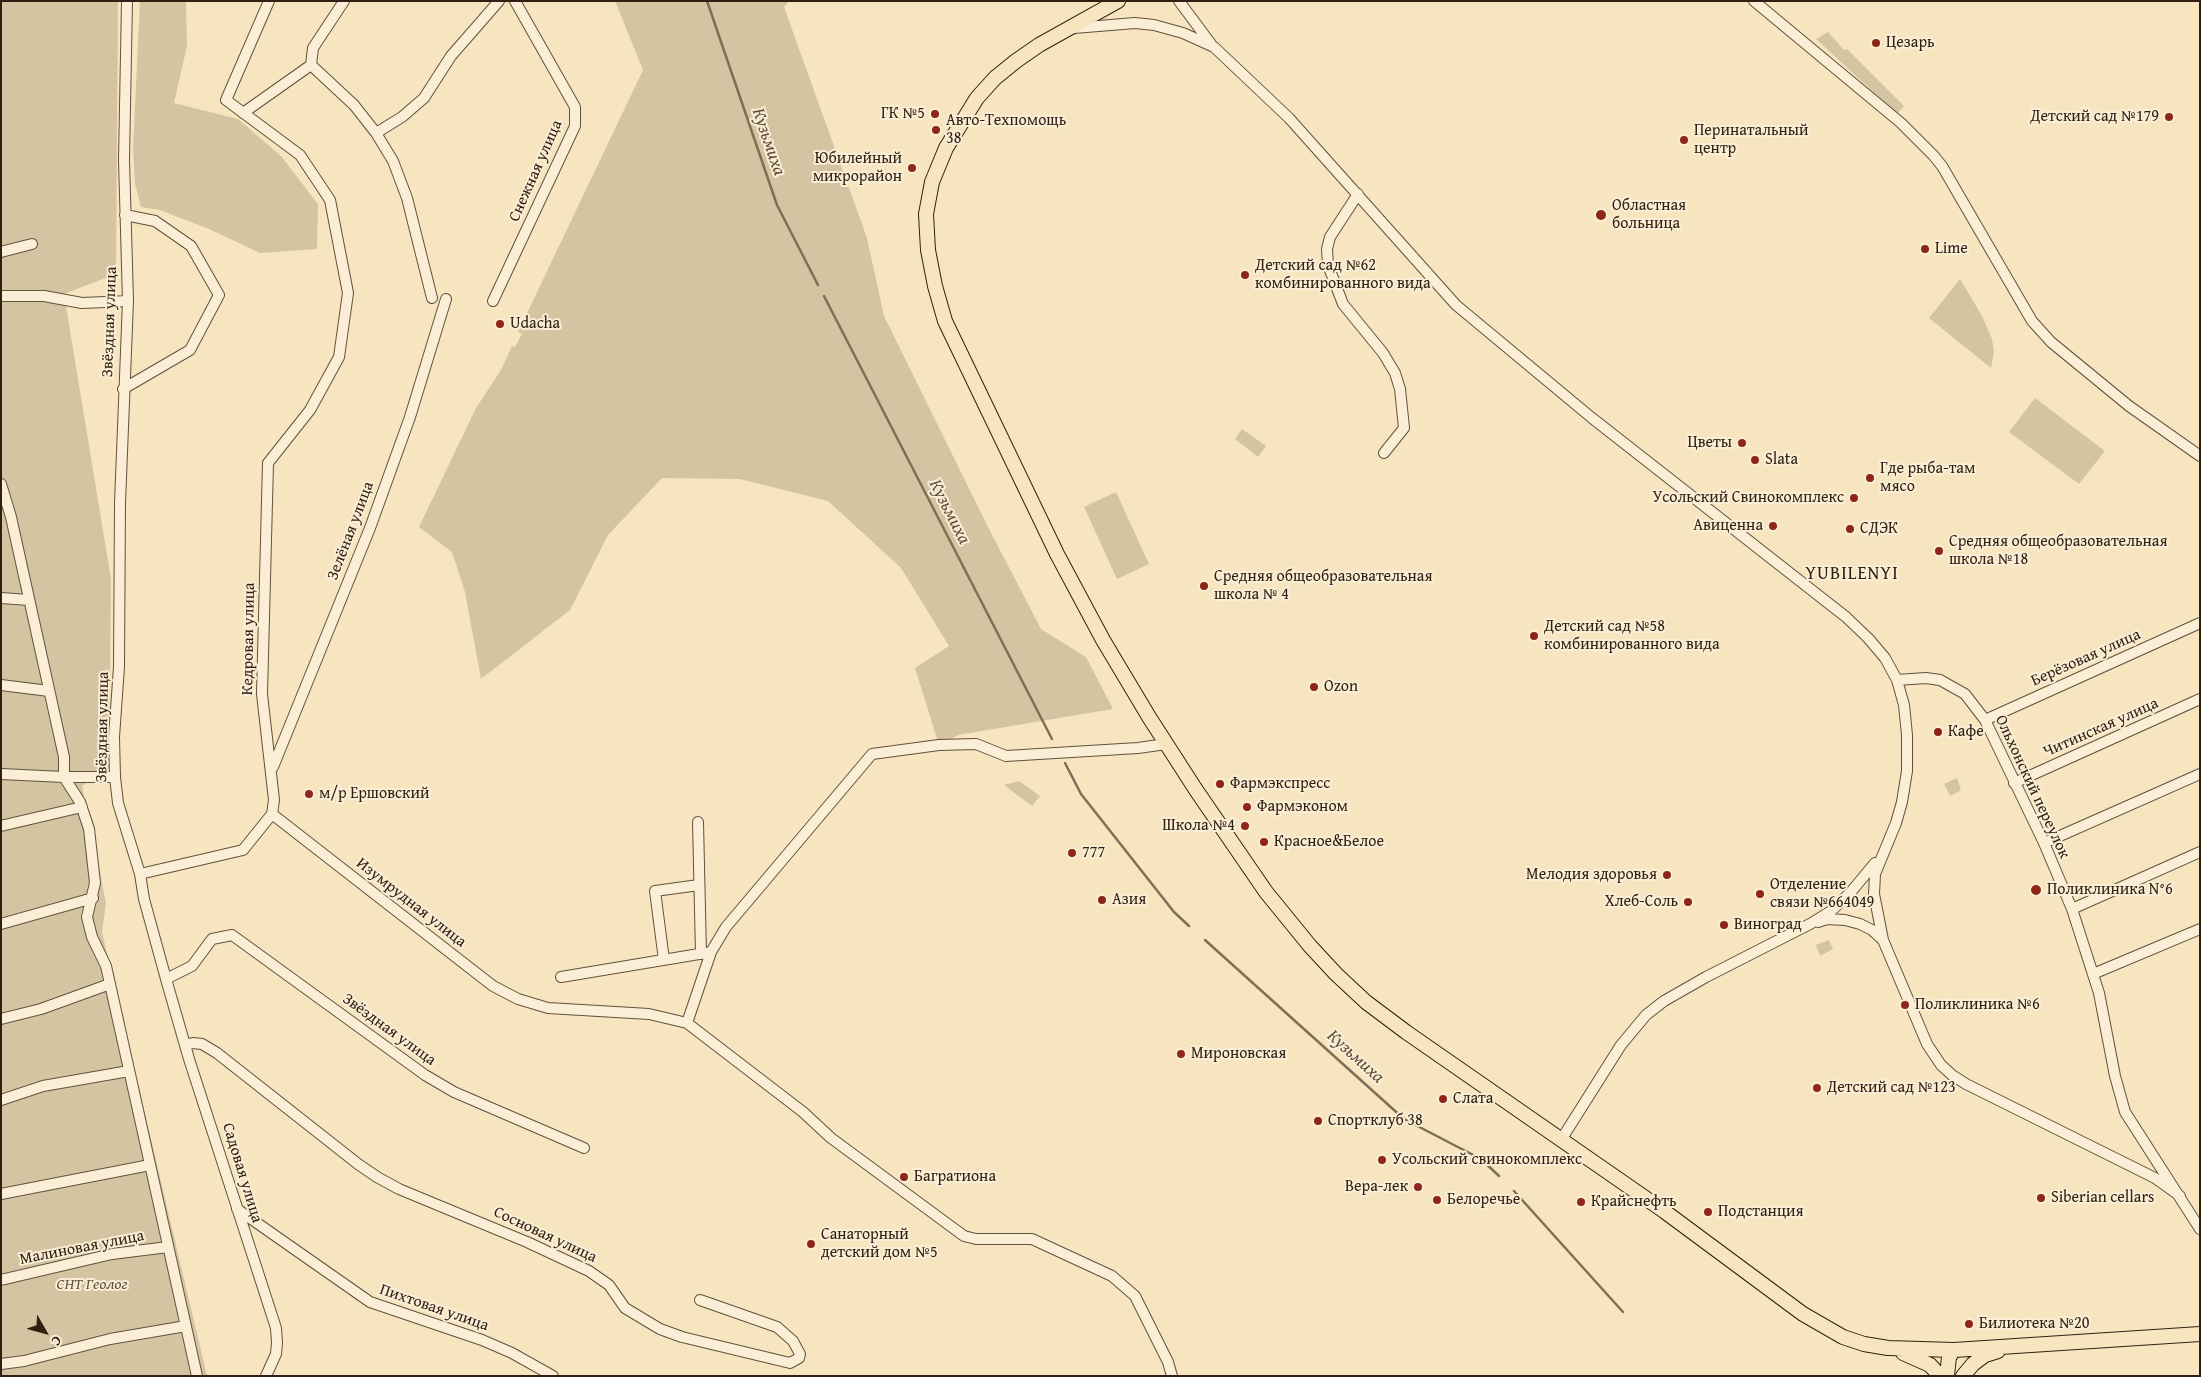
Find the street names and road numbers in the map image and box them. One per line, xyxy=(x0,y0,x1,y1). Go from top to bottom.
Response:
street label: Снежная улица xyxy=(505,117,567,225)
street label: Звёздная улица xyxy=(98,266,122,378)
street label: Зелёная улица xyxy=(323,479,379,583)
street label: Кедровая улица xyxy=(238,582,260,696)
street label: Берёзовая улица xyxy=(2028,625,2144,691)
street label: Звёздная улица xyxy=(92,671,114,783)
street label: Читинская улица xyxy=(2041,694,2161,762)
street label: Ольхонский переулок xyxy=(1990,712,2074,862)
street label: Изумрудная улица xyxy=(352,854,470,952)
street label: Звёздная улица xyxy=(338,990,440,1070)
street label: Садовая улица xyxy=(218,1121,266,1225)
street label: Сосновая улица xyxy=(490,1203,600,1267)
street label: Малиновая улица xyxy=(18,1227,146,1269)
street label: Пихтовая улица xyxy=(377,1280,491,1336)

